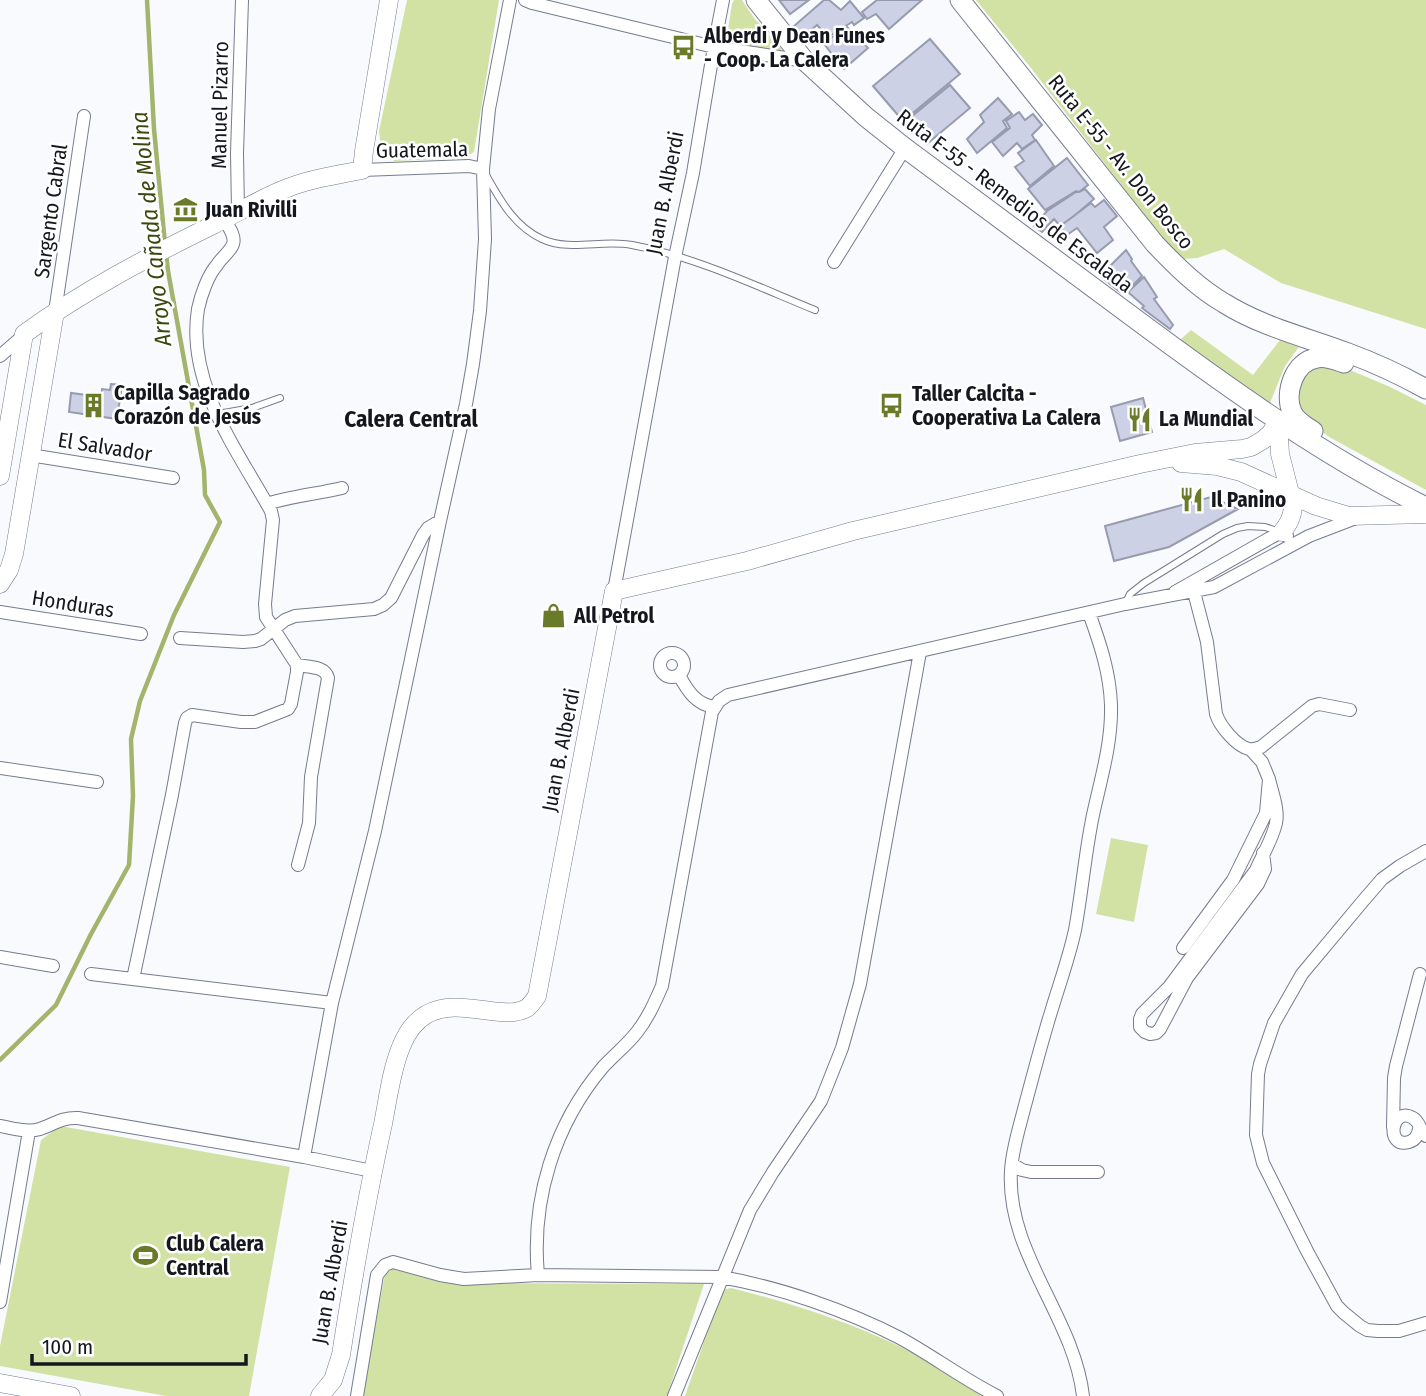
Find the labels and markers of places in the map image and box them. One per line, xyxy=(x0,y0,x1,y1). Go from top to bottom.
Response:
place label: Alberdi y Dean Funes - Coop. La Calera xyxy=(703,23,885,73)
bus stop icon: Alberdi y Dean Funes - Coop. La Calera xyxy=(670,34,698,62)
museum icon: Juan Rivilli xyxy=(171,196,199,224)
place label: Juan Rivilli xyxy=(204,197,297,223)
place label: Capilla Sagrado Corazón de Jesús xyxy=(114,380,261,430)
place label: Taller Calcita - Cooperativa La Calera xyxy=(912,381,1101,431)
building icon: Capilla Sagrado Corazón de Jesús xyxy=(80,391,108,419)
bus stop icon: Taller Calcita - Cooperativa La Calera xyxy=(878,392,906,420)
restaurant icon: La Mundial xyxy=(1125,405,1153,433)
place label: La Mundial xyxy=(1159,406,1254,432)
restaurant icon: Il Panino xyxy=(1177,486,1205,514)
place label: Il Panino xyxy=(1211,487,1286,513)
shop icon: All Petrol xyxy=(540,602,568,630)
place label: All Petrol xyxy=(573,603,654,629)
place label: Club Calera Central xyxy=(166,1231,264,1281)
sports icon: Club Calera Central xyxy=(132,1242,160,1270)

